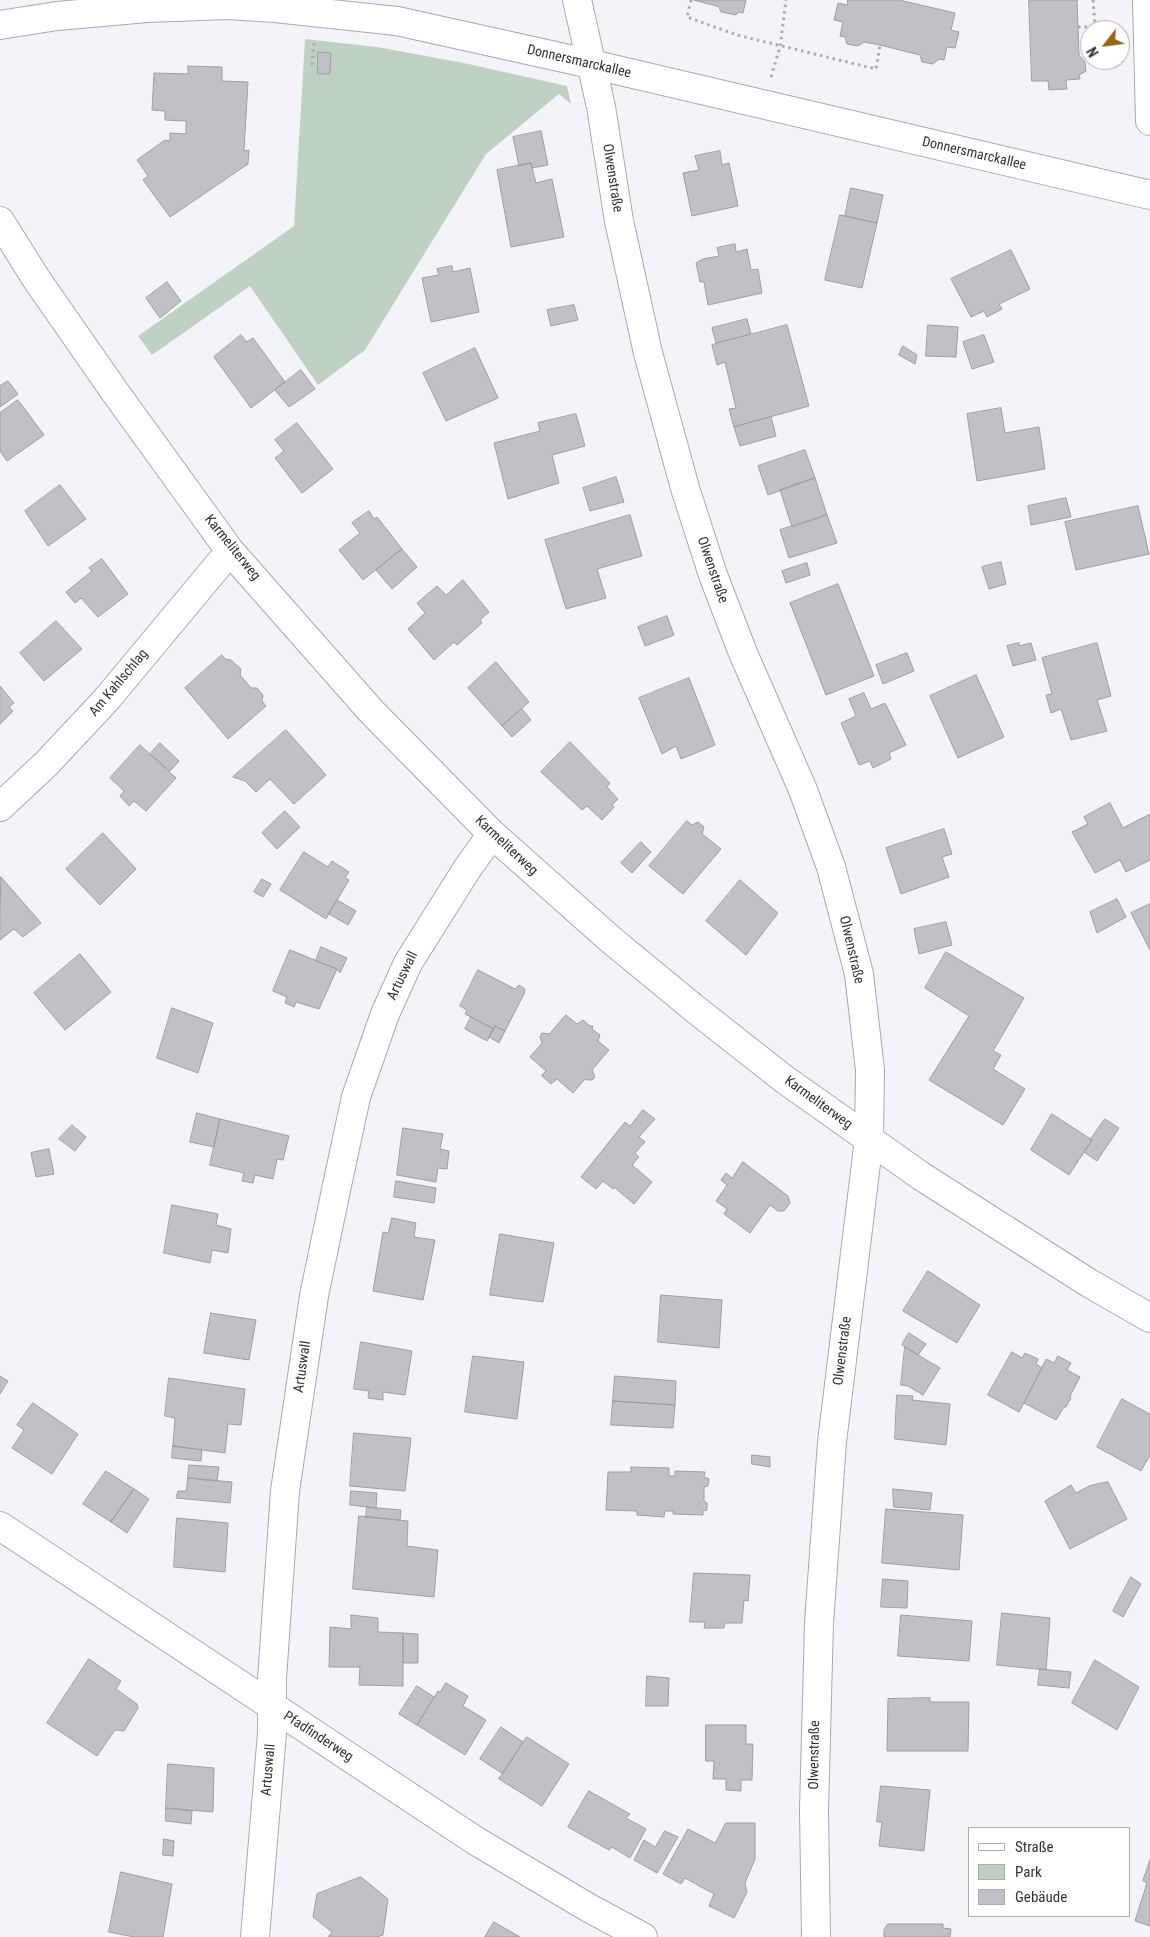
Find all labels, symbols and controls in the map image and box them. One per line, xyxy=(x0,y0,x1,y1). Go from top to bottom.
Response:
north arrow xyxy=(1080,20,1130,70)
street label: Donnersmarckallee xyxy=(525,42,633,82)
text: N xyxy=(1084,44,1102,60)
street label: Donnersmarckallee xyxy=(920,134,1028,174)
street label: Olwenstraße xyxy=(598,143,626,213)
street label: Karmeliterweg xyxy=(200,512,264,584)
street label: Olwenstraße xyxy=(693,535,731,605)
street label: Am Kahlschlag xyxy=(86,646,152,720)
street label: Karmeliterweg xyxy=(471,813,541,879)
street label: Olwenstraße xyxy=(835,914,867,986)
street label: Artuswall xyxy=(384,949,422,1003)
street label: Karmeliterweg xyxy=(781,1073,855,1133)
street label: Olwenstraße xyxy=(830,1316,856,1386)
street label: Artuswall xyxy=(291,1340,315,1394)
street label: Pfadfinderweg xyxy=(280,1708,356,1766)
street label: Olwenstraße xyxy=(806,1720,824,1790)
street label: Artuswall xyxy=(258,1743,280,1797)
legend xyxy=(968,1827,1130,1917)
text: Straße xyxy=(1015,1838,1054,1856)
text: Park xyxy=(1015,1863,1042,1881)
text: Gebäude xyxy=(1015,1888,1067,1906)

